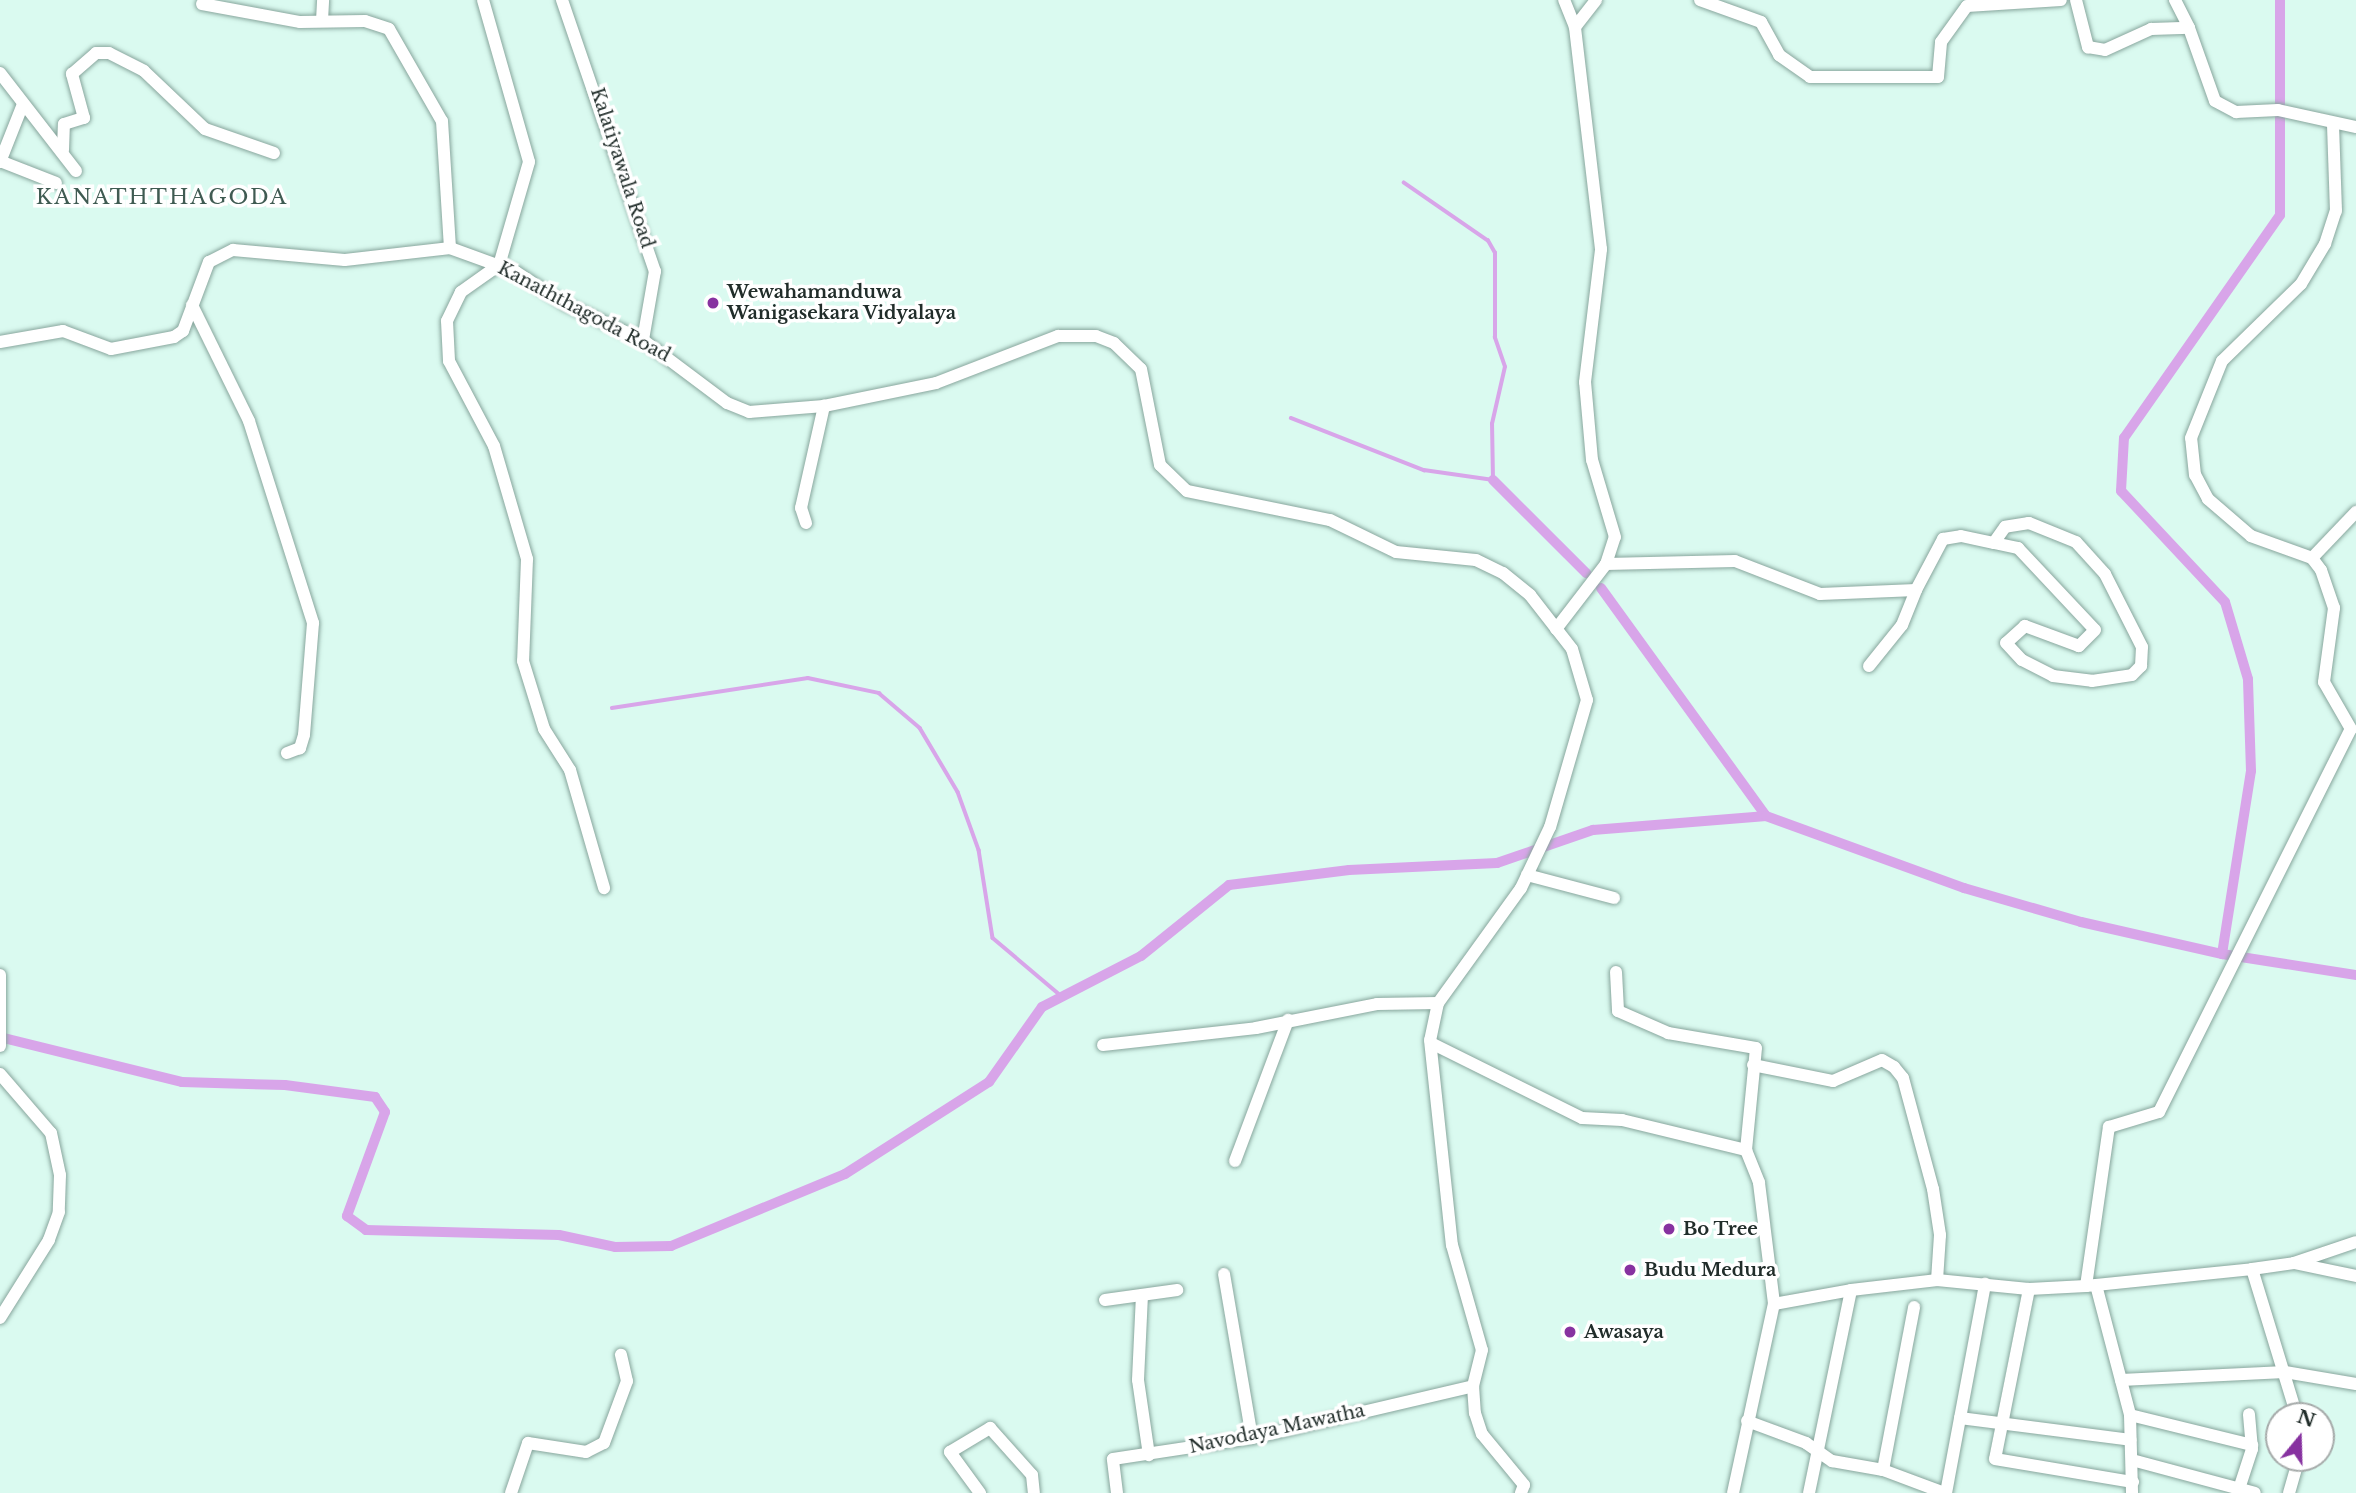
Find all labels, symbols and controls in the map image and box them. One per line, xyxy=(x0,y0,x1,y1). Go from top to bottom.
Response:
street label: Kalatiyawala Road xyxy=(586,85,658,251)
district label: KANATHTHAGODA xyxy=(37,184,287,210)
street label: Kanaththagoda Road xyxy=(494,257,674,367)
place label: Wewahamanduwa Wanigasekara Vidyalaya xyxy=(727,282,957,324)
marker: Wewahamanduwa Wanigasekara Vidyalaya xyxy=(705,295,721,311)
place label: Bo Tree xyxy=(1683,1218,1758,1240)
marker: Bo Tree xyxy=(1661,1221,1677,1237)
place label: Budu Medura xyxy=(1644,1259,1776,1281)
marker: Budu Medura xyxy=(1622,1262,1638,1278)
place label: Awasaya xyxy=(1584,1321,1664,1343)
marker: Awasaya xyxy=(1562,1324,1578,1340)
street label: Navodaya Mawatha xyxy=(1187,1400,1367,1458)
north arrow xyxy=(2265,1402,2335,1472)
text: N xyxy=(2294,1405,2319,1432)

